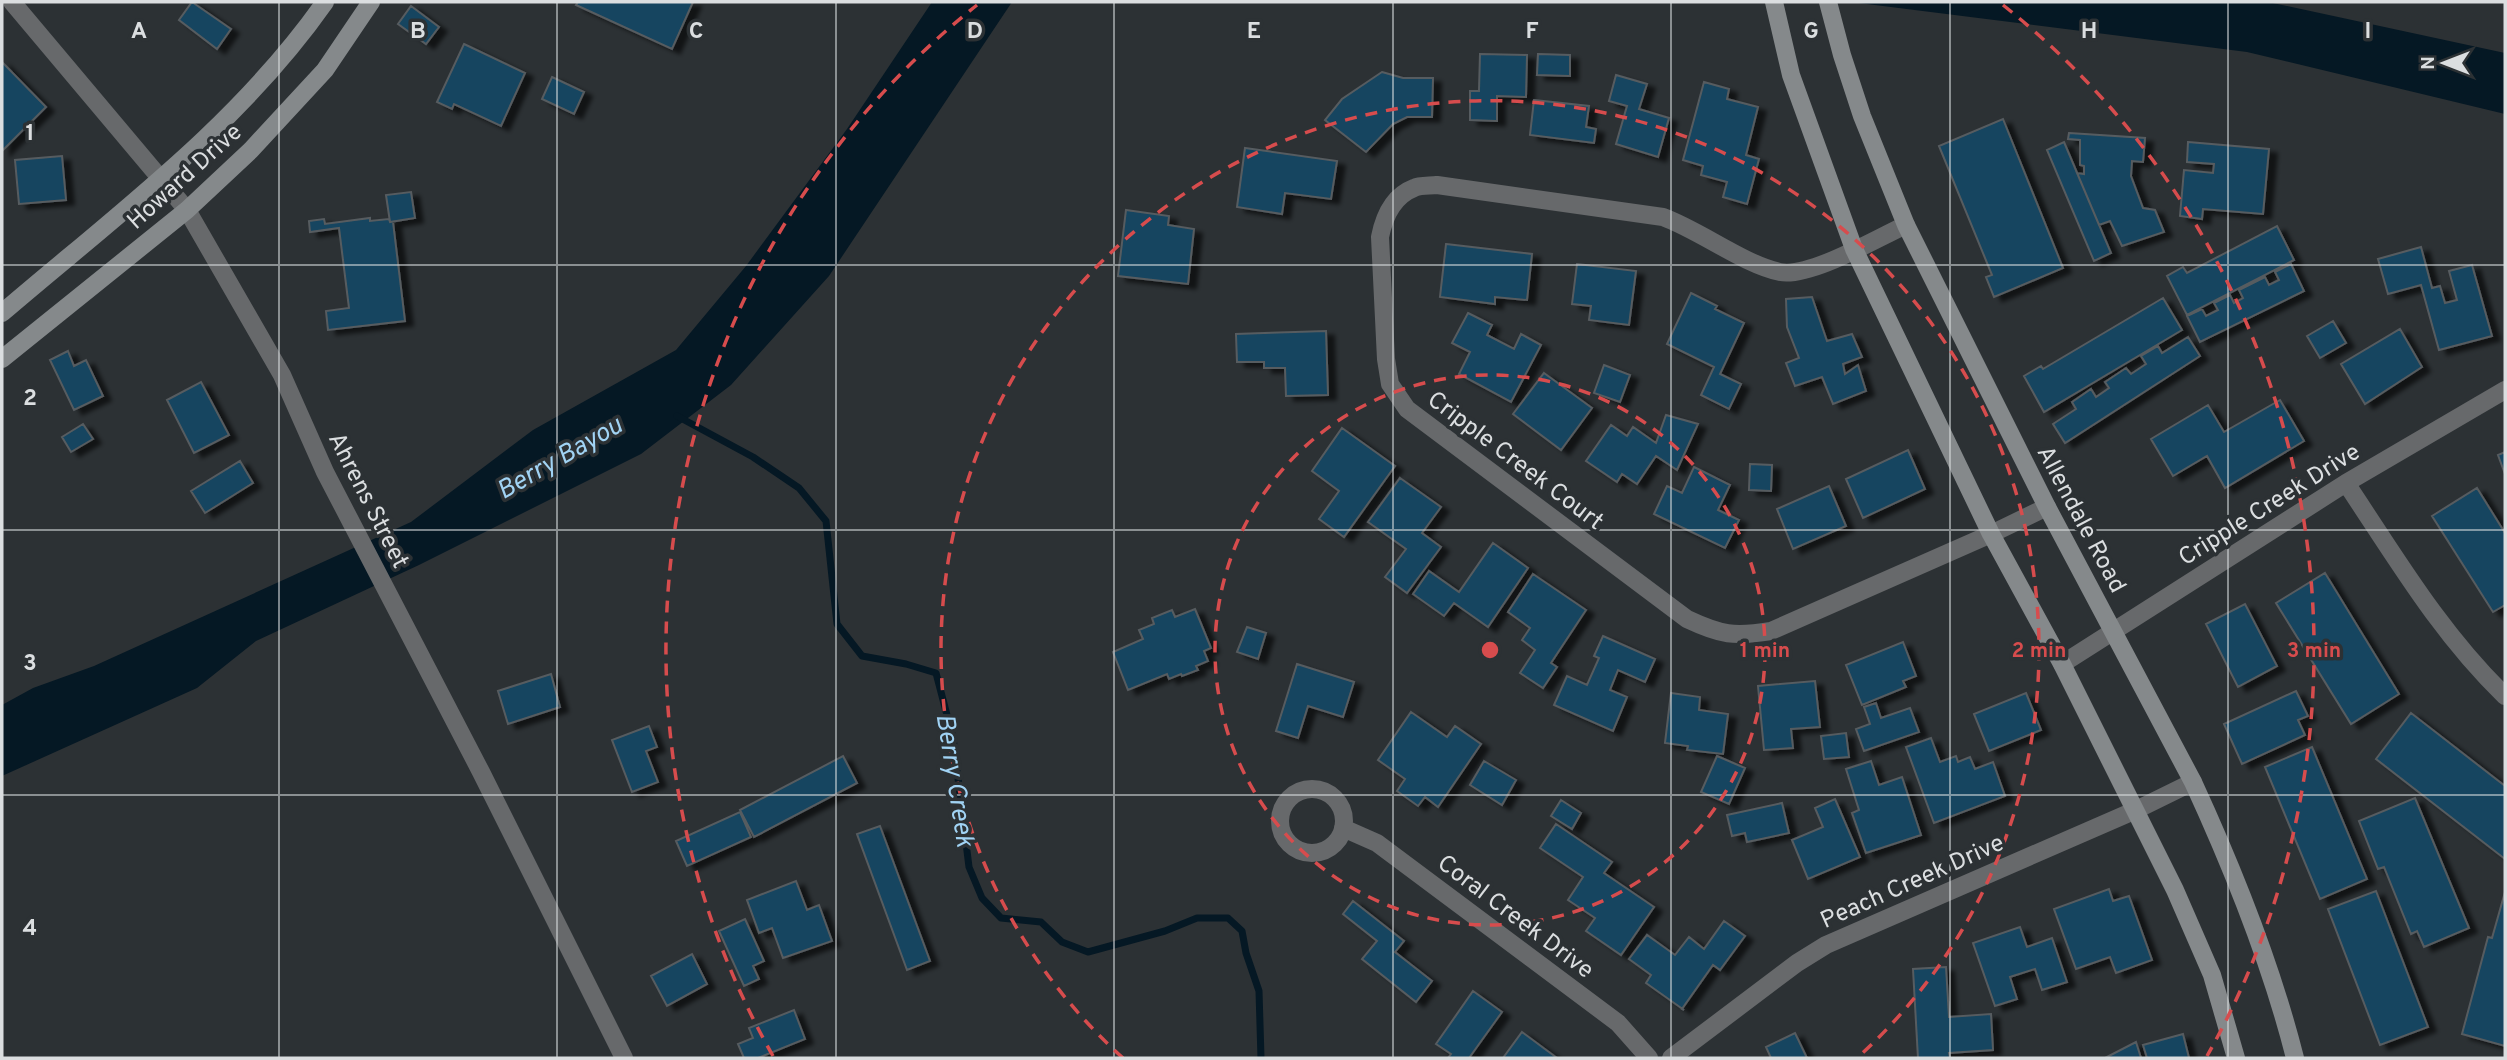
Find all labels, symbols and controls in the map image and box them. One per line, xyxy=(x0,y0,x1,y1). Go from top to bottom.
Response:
text: A xyxy=(131,18,147,47)
text: B xyxy=(410,18,426,47)
text: C xyxy=(689,18,703,47)
text: D xyxy=(967,18,983,47)
text: E xyxy=(1247,18,1261,47)
text: F xyxy=(1525,18,1539,47)
text: G xyxy=(1803,18,1819,47)
text: H xyxy=(2081,18,2097,47)
text: I xyxy=(2365,18,2371,47)
north arrow xyxy=(2409,28,2479,98)
text: N xyxy=(2417,56,2441,70)
street label: Howard Drive xyxy=(122,118,249,237)
text: 1 xyxy=(25,120,35,149)
text: 2 xyxy=(23,385,37,414)
street label: Cripple Creek Court xyxy=(1421,386,1609,538)
water label: Berry Bayou xyxy=(492,410,630,508)
street label: Ahrens Street xyxy=(320,428,414,574)
street label: Cripple Creek Drive xyxy=(2174,438,2366,574)
street label: Allendale Road xyxy=(2029,441,2132,599)
centre of rings xyxy=(1478,638,1502,662)
text: 1 min xyxy=(1740,638,1790,665)
text: 2 min xyxy=(2012,638,2066,665)
text: 3 min xyxy=(2287,638,2341,665)
text: 3 xyxy=(23,650,37,679)
water label: Berry Creek xyxy=(927,711,980,850)
street label: Peach Creek Drive xyxy=(1816,829,2009,937)
street label: Coral Creek Drive xyxy=(1431,849,1599,986)
text: 4 xyxy=(23,915,37,944)

